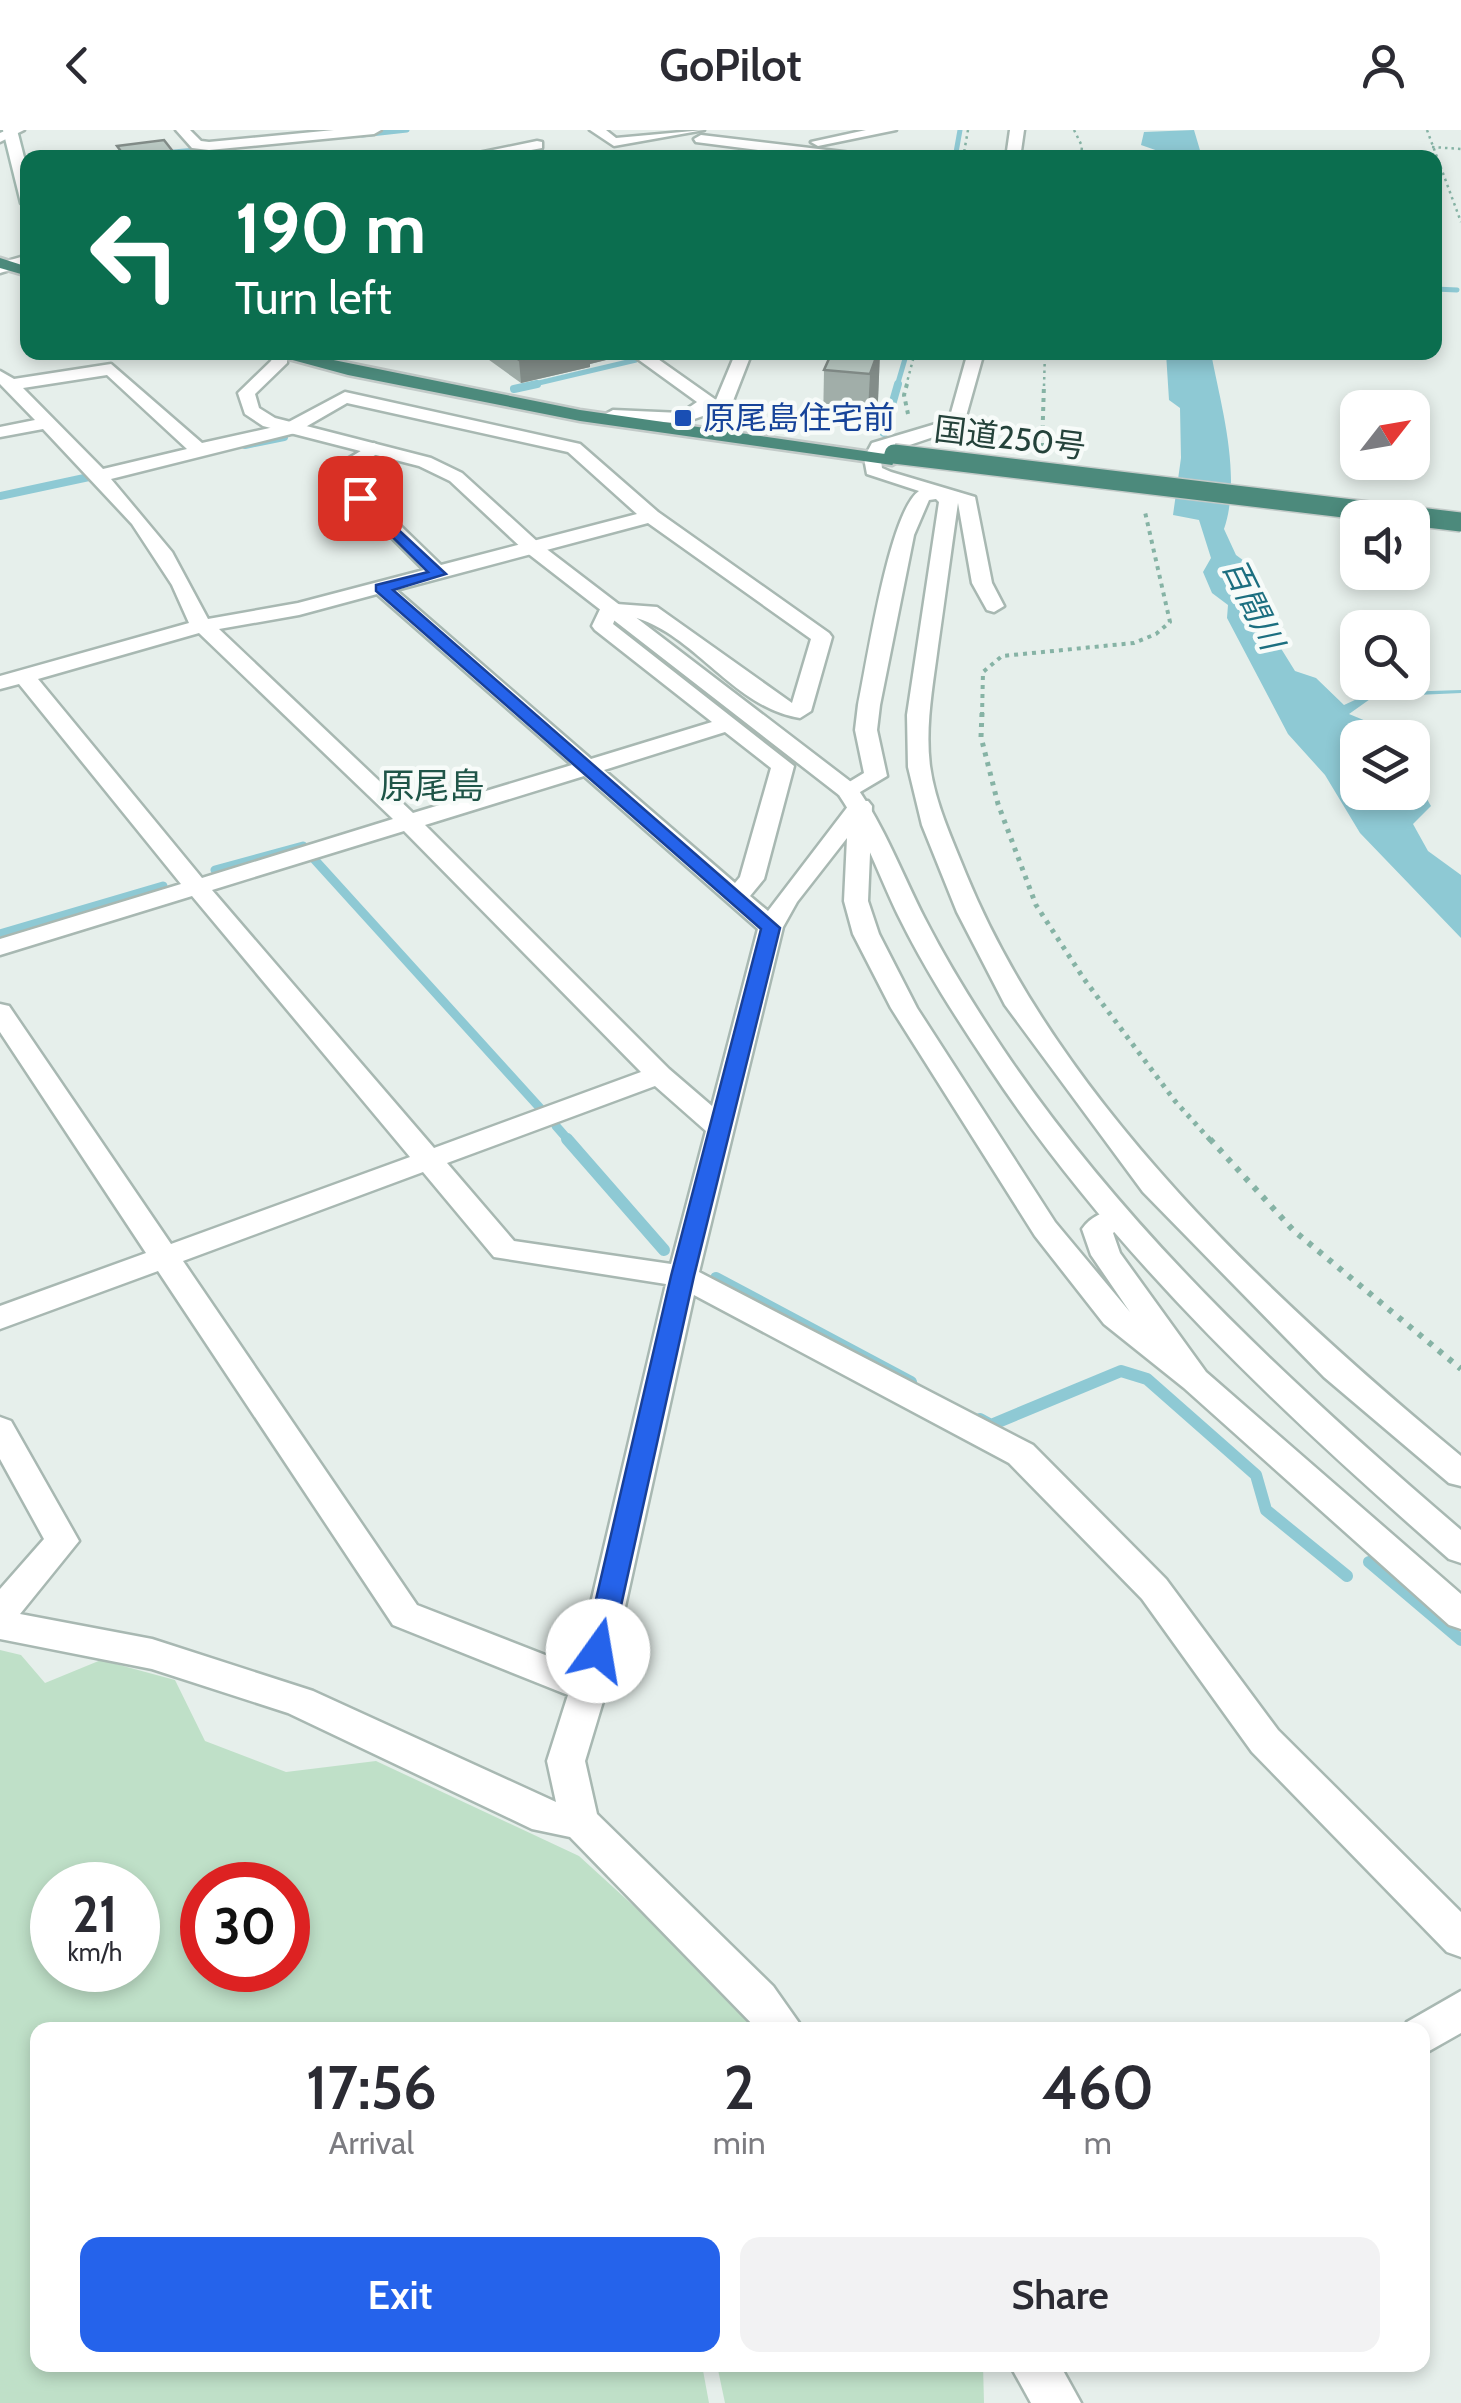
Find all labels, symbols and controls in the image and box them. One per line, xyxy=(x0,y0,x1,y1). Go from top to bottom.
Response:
icon: back xyxy=(50,38,105,93)
text: GoPilot xyxy=(659,38,802,92)
icon: person xyxy=(1356,38,1411,93)
text: 190 m xyxy=(235,185,426,271)
icon: left xyxy=(70,190,200,320)
text: Turn left xyxy=(235,271,392,325)
north arrow xyxy=(1340,390,1430,480)
map controls xyxy=(1340,390,1430,810)
place label: 原尾島住宅前 xyxy=(703,398,895,437)
marker: 原尾島住宅前 xyxy=(672,407,694,429)
street label: 国道250号 xyxy=(932,409,1088,466)
pin xyxy=(318,456,403,541)
icon: arrive xyxy=(333,471,388,526)
button: sound xyxy=(1340,500,1430,590)
water label: 百間川 xyxy=(1215,552,1293,658)
button: search xyxy=(1340,610,1430,700)
button: layers xyxy=(1340,720,1430,810)
district label: 原尾島 xyxy=(379,764,485,807)
position arrow xyxy=(546,1599,650,1703)
speed limit sign: 30 xyxy=(180,1862,310,1992)
text: 21 xyxy=(73,1884,117,1945)
text: km/h xyxy=(68,1937,122,1967)
text: 17:56 xyxy=(306,2051,437,2124)
text: 2 xyxy=(723,2051,755,2124)
text: 460 xyxy=(1042,2051,1154,2124)
text: Arrival xyxy=(329,2123,414,2162)
text: min xyxy=(713,2123,766,2162)
text: m xyxy=(1084,2123,1112,2162)
button: Exit xyxy=(80,2237,720,2352)
button: Share xyxy=(740,2237,1380,2352)

